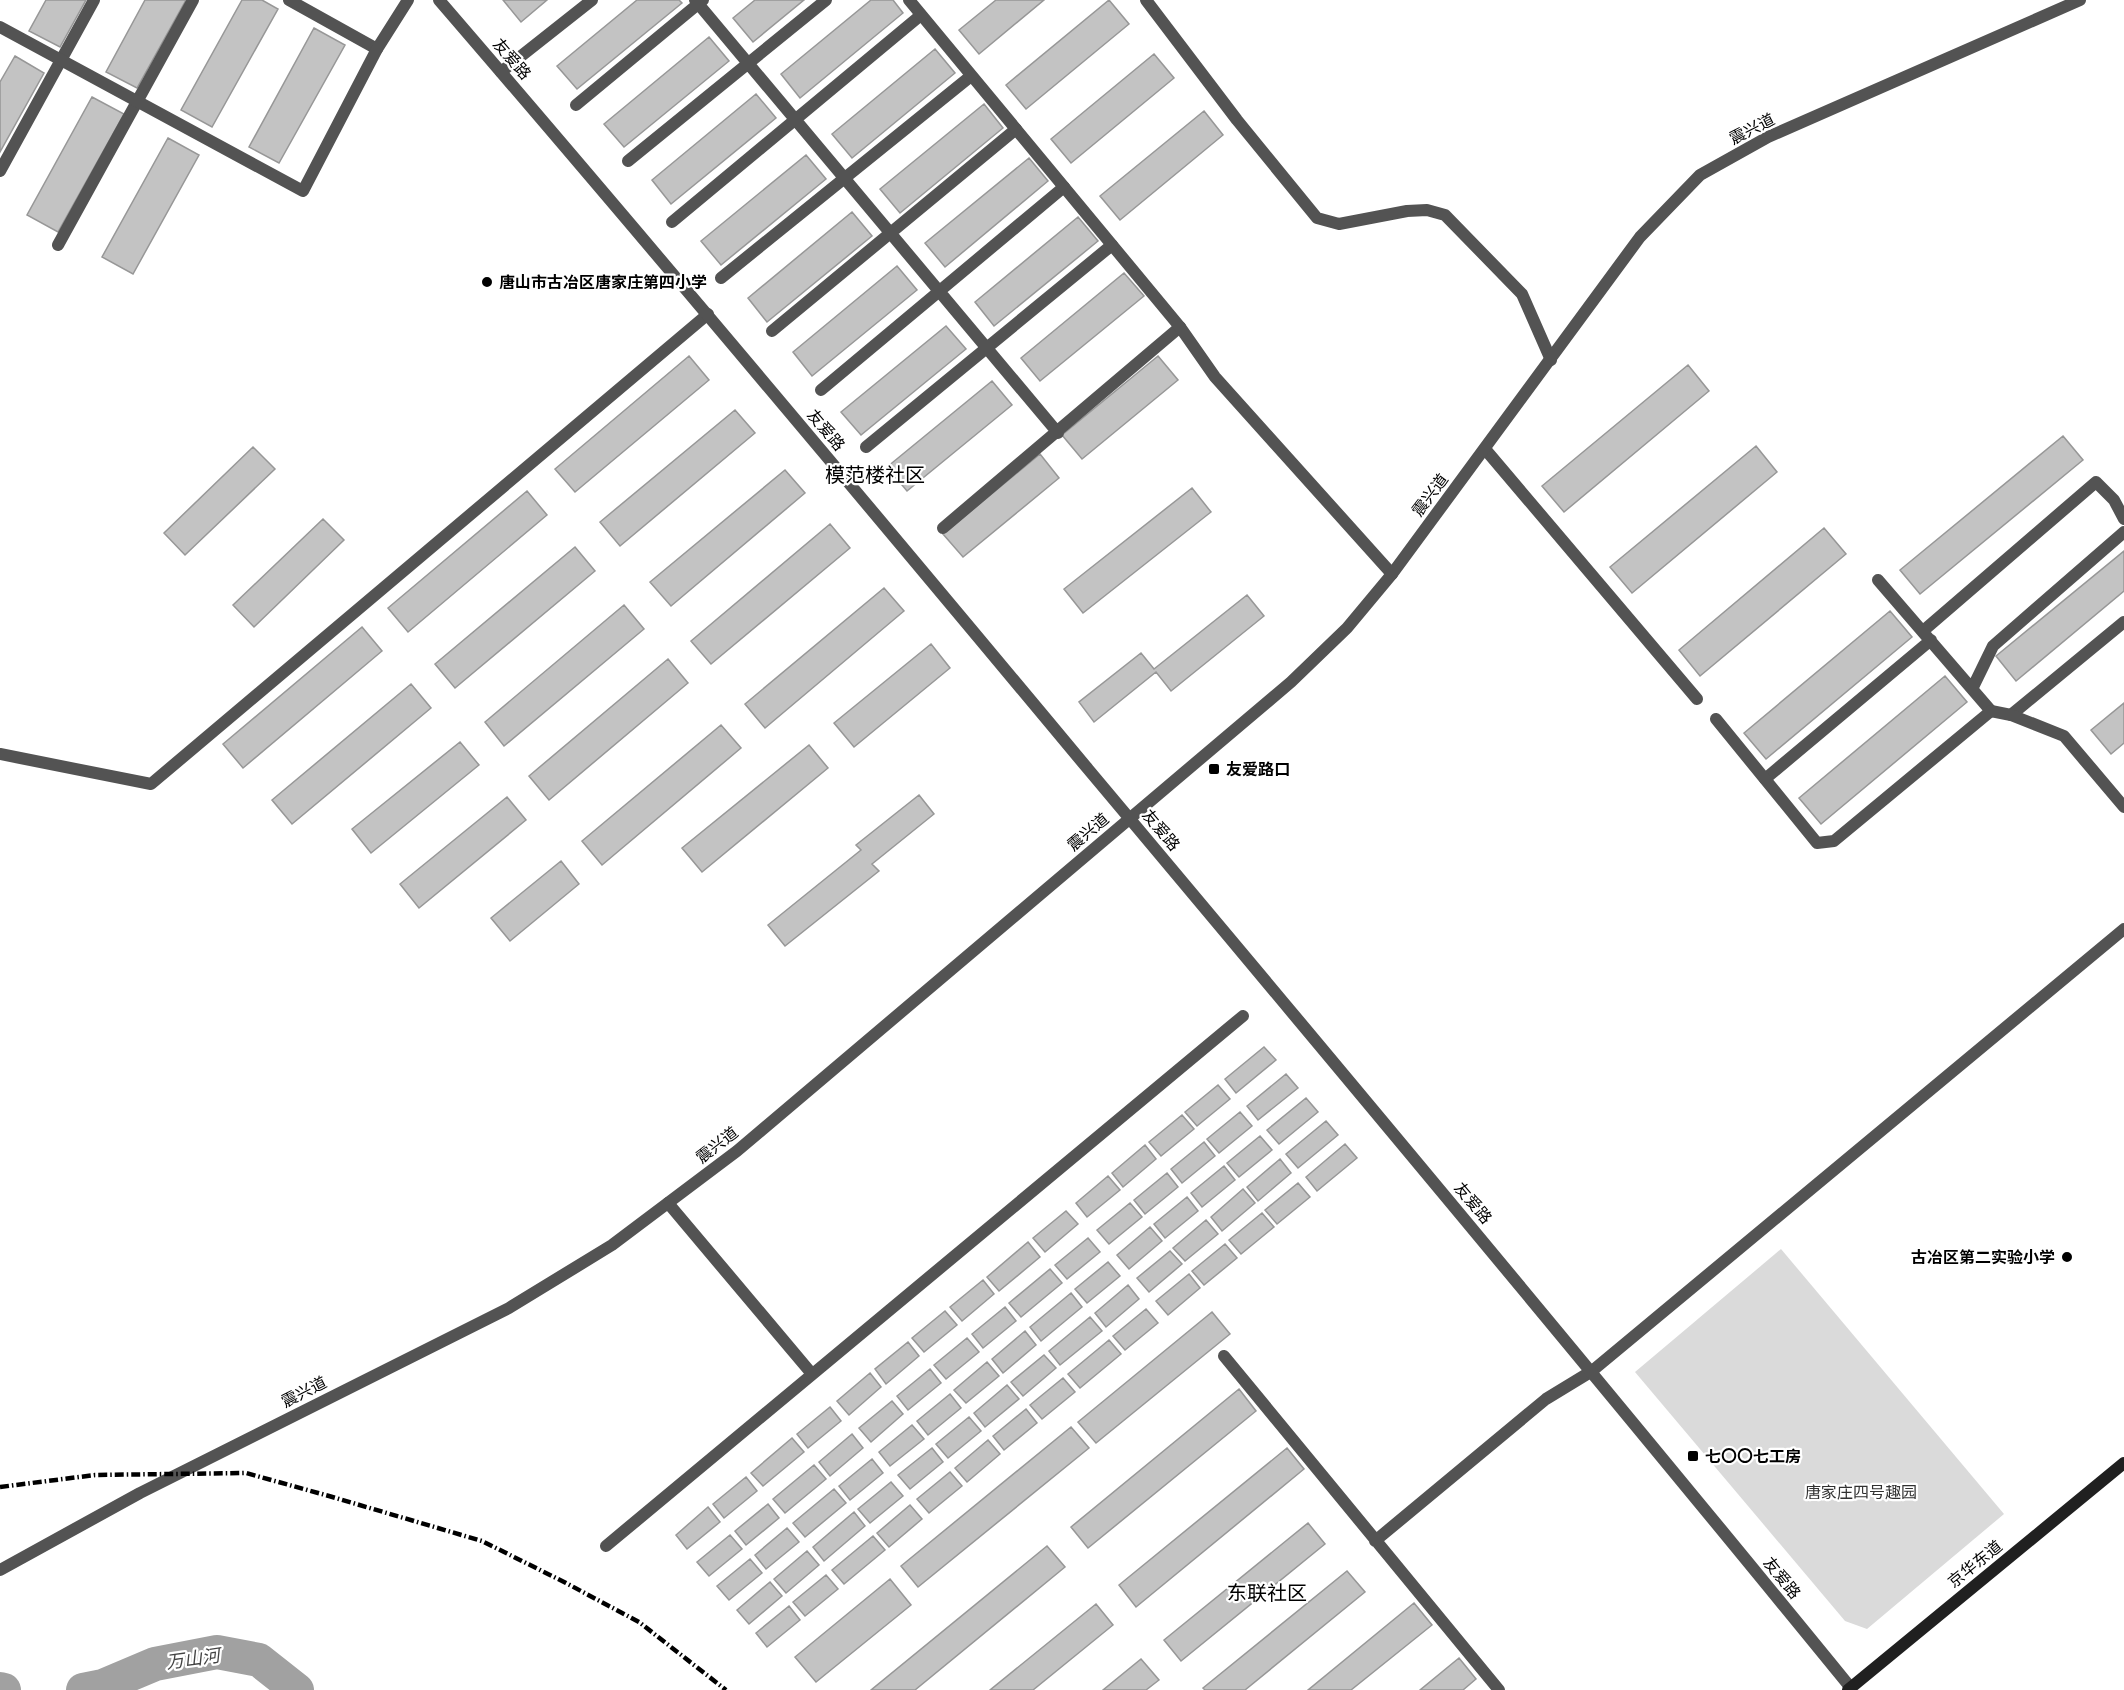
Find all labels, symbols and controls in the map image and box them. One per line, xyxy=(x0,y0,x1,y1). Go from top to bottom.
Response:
street label: 友爱路 xyxy=(490,35,534,83)
street label: 震兴道 xyxy=(1727,111,1777,147)
place label: 唐山市古冶区唐家庄第四小学 xyxy=(499,274,707,291)
marker: 唐山市古冶区唐家庄第四小学 xyxy=(480,275,494,289)
street label: 友爱路 xyxy=(804,406,848,454)
district label: 模范楼社区 xyxy=(825,464,925,486)
street label: 震兴道 xyxy=(1409,471,1451,519)
place label: 友爱路口 xyxy=(1226,761,1290,778)
marker: 友爱路口 xyxy=(1207,762,1221,776)
street label: 友爱路 xyxy=(1139,806,1183,854)
street label: 震兴道 xyxy=(1064,810,1112,854)
street label: 震兴道 xyxy=(693,1124,741,1166)
street label: 友爱路 xyxy=(1451,1179,1495,1227)
place label: 古冶区第二实验小学 xyxy=(1911,1249,2055,1266)
marker: 古冶区第二实验小学 xyxy=(2060,1250,2074,1264)
street label: 震兴道 xyxy=(279,1374,329,1410)
place label: 七〇〇七工房 xyxy=(1705,1448,1801,1465)
marker: 七〇〇七工房 xyxy=(1686,1449,1700,1463)
park label: 唐家庄四号趣园 xyxy=(1805,1484,1917,1501)
street label: 京华东道 xyxy=(1945,1537,2005,1591)
street label: 友爱路 xyxy=(1760,1554,1804,1602)
district label: 东联社区 xyxy=(1227,1582,1307,1604)
water label: 万山河 xyxy=(165,1645,224,1673)

